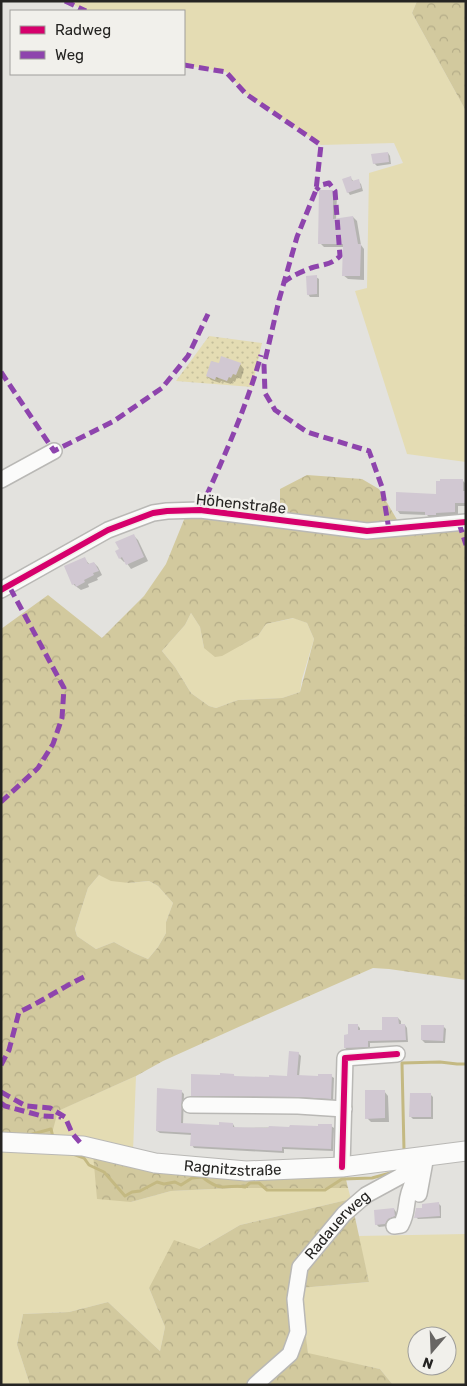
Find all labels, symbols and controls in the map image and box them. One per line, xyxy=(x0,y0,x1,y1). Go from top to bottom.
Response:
legend xyxy=(10,10,185,75)
text: Radweg xyxy=(55,21,111,39)
text: Weg xyxy=(55,46,84,64)
street label: Höhenstraße xyxy=(195,490,287,518)
street label: Ragnitzstraße xyxy=(183,1157,282,1180)
street label: Radauerweg xyxy=(301,1187,374,1263)
north arrow xyxy=(407,1326,457,1376)
text: N xyxy=(420,1353,435,1372)

